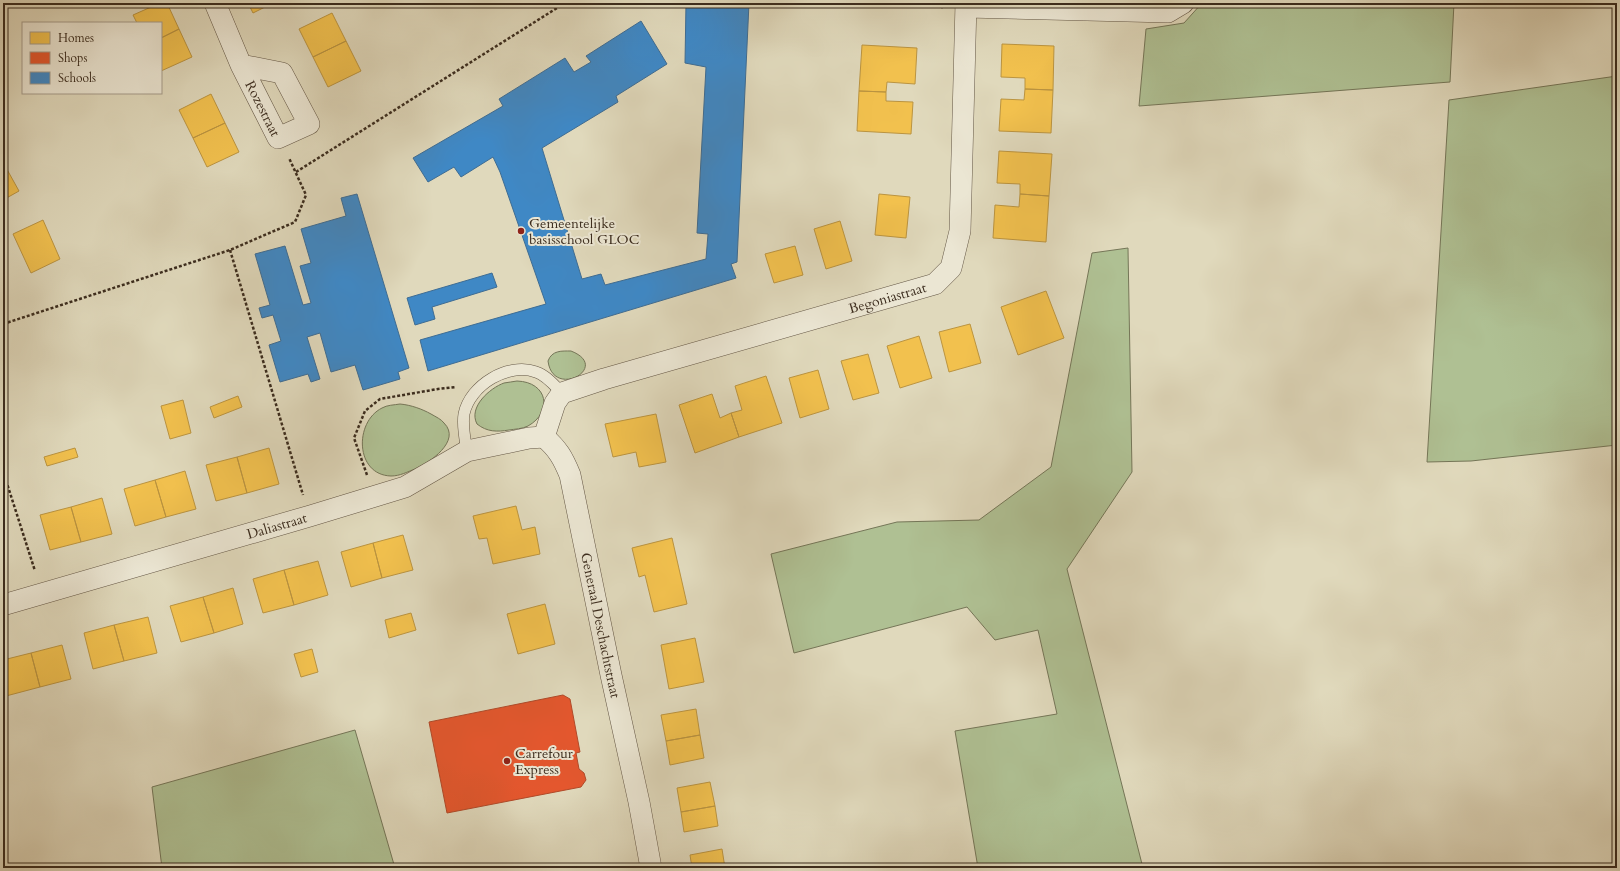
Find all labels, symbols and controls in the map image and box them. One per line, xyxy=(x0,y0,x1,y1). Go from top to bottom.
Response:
legend xyxy=(22,22,162,94)
text: Homes xyxy=(58,30,94,46)
text: Shops xyxy=(58,50,87,66)
text: Schools xyxy=(58,70,96,86)
street label: Rozestraat xyxy=(241,77,285,140)
place label: Gemeentelijke basisschool GLOC xyxy=(529,214,640,249)
marker: Gemeentelijke basisschool GLOC xyxy=(516,226,526,236)
street label: Begoniastraat xyxy=(846,277,929,318)
street label: Daliastraat xyxy=(244,508,310,543)
street label: Generaal Deschachtstraat xyxy=(577,551,625,700)
place label: Carrefour Express xyxy=(515,744,574,779)
marker: Carrefour Express xyxy=(502,756,512,766)

